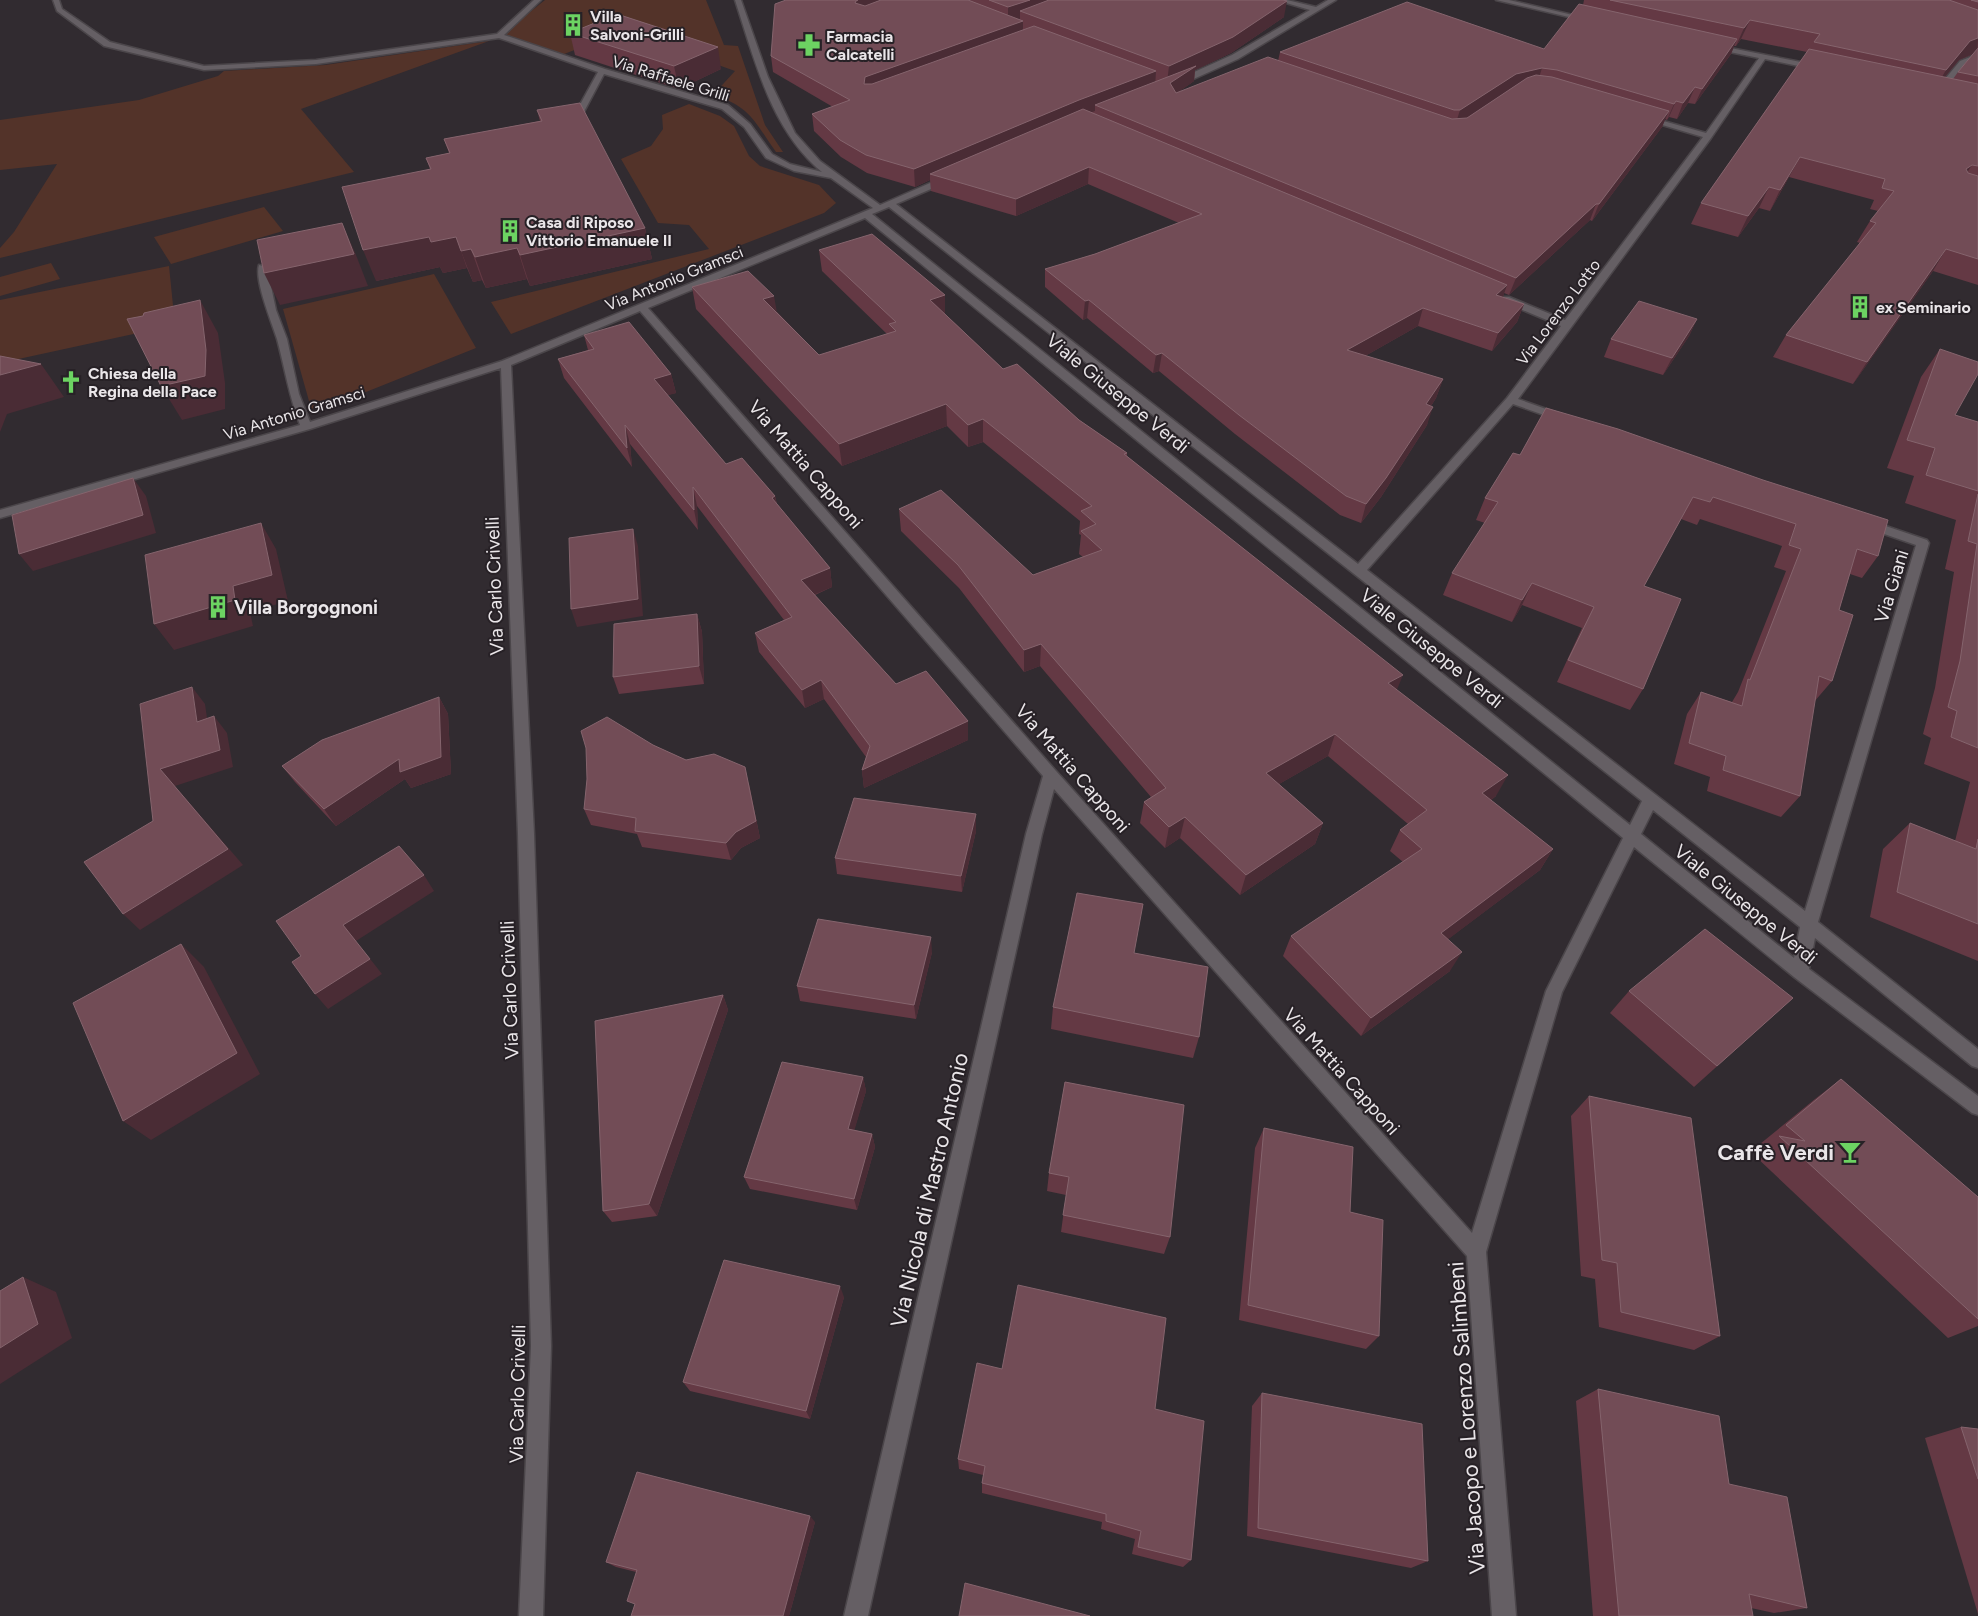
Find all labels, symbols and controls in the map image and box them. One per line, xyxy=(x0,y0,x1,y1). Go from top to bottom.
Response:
place label: Villa Salvoni-Grilli xyxy=(590,7,684,44)
building icon: Villa Salvoni-Grilli xyxy=(560,12,586,38)
place label: Farmacia Calcatelli xyxy=(826,27,895,64)
pharmacy icon: Farmacia Calcatelli xyxy=(796,32,822,58)
street label: Via Raffaele Grilli xyxy=(610,52,732,105)
place label: Casa di Riposo Vittorio Emanuele II xyxy=(526,213,672,250)
building icon: Casa di Riposo Vittorio Emanuele II xyxy=(497,218,523,244)
street label: Via Antonio Gramsci xyxy=(602,242,746,315)
street label: Via Lorenzo Lotto xyxy=(1512,256,1604,369)
building icon: ex Seminario xyxy=(1847,294,1873,320)
place label: ex Seminario xyxy=(1876,298,1971,317)
street label: Viale Giuseppe Verdi xyxy=(1041,329,1194,458)
place label: Chiesa della Regina della Pace xyxy=(88,364,217,401)
church icon: Chiesa della Regina della Pace xyxy=(58,369,84,395)
street label: Via Antonio Gramsci xyxy=(221,383,367,444)
street label: Via Mattia Capponi xyxy=(744,395,868,533)
street label: Via Carlo Crivelli xyxy=(481,516,508,656)
street label: Via Giani xyxy=(1869,547,1914,626)
street label: Viale Giuseppe Verdi xyxy=(1355,584,1508,713)
building icon: Villa Borgognoni xyxy=(205,594,231,620)
place label: Villa Borgognoni xyxy=(234,596,378,619)
street label: Via Mattia Capponi xyxy=(1011,699,1135,837)
street label: Viale Giuseppe Verdi xyxy=(1669,840,1822,969)
street label: Via Carlo Crivelli xyxy=(496,920,523,1060)
street label: Via Mattia Capponi xyxy=(1279,1003,1405,1140)
street label: Via Nicola di Mastro Antonio xyxy=(885,1050,974,1330)
place label: Caffè Verdi xyxy=(1717,1139,1834,1166)
bar icon: Caffè Verdi xyxy=(1837,1139,1863,1165)
street label: Via Jacopo e Lorenzo Salimbeni xyxy=(1442,1261,1491,1575)
street label: Via Carlo Crivelli xyxy=(505,1324,530,1464)

